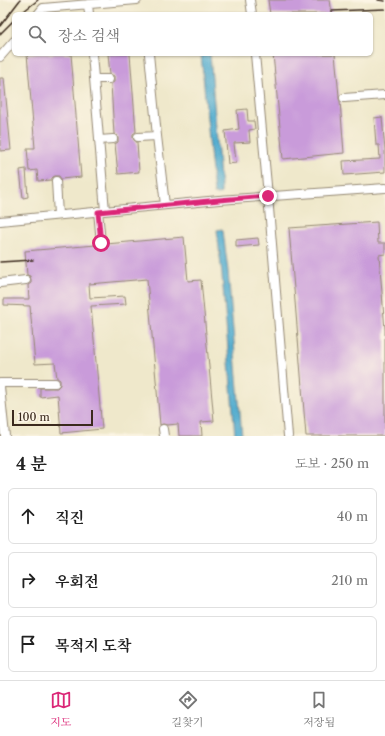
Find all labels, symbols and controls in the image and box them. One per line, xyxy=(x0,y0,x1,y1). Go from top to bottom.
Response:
search box xyxy=(12,12,373,56)
icon: search xyxy=(26,23,48,45)
text: 장소 검색 xyxy=(58,26,120,45)
route end xyxy=(259,187,277,205)
route start xyxy=(92,234,110,252)
scale bar xyxy=(12,408,93,427)
text: 100 m xyxy=(18,410,50,424)
text: 4 분 xyxy=(16,454,47,474)
text: 도보 · 250 m xyxy=(295,455,369,471)
icon: ahead xyxy=(17,505,39,527)
text: 직진 xyxy=(55,508,84,527)
text: 40 m xyxy=(337,508,368,524)
icon: right xyxy=(17,569,39,591)
text: 우회전 xyxy=(55,572,98,591)
text: 210 m xyxy=(331,572,368,588)
icon: arrive xyxy=(17,633,39,655)
text: 목적지 도착 xyxy=(55,636,131,655)
tab: 지도 xyxy=(50,689,72,729)
tab: 길찾기 xyxy=(172,689,203,729)
tab: 저장됨 xyxy=(303,689,335,729)

